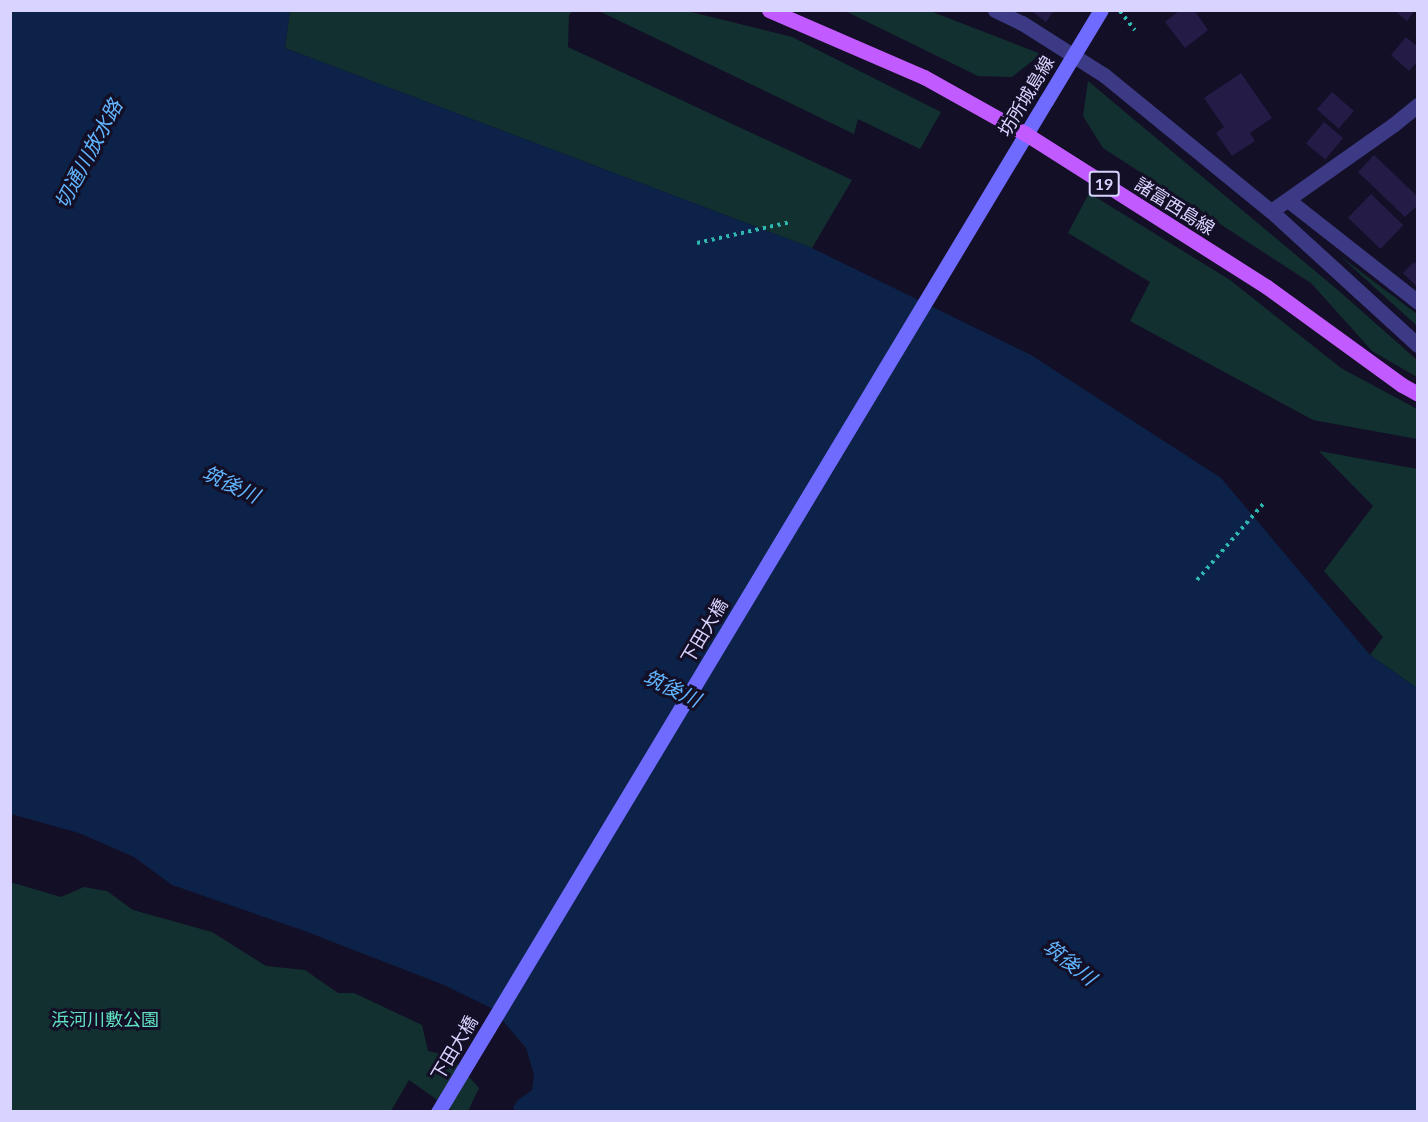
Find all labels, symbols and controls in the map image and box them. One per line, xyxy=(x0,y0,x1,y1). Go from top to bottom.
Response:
street label: 坊所城島線 xyxy=(994,52,1058,140)
water label: 切通川放水路 xyxy=(49,95,127,213)
road number: 19 xyxy=(1088,171,1120,197)
street label: 諸富西島線 xyxy=(1131,173,1219,239)
water label: 筑後川 xyxy=(199,460,263,508)
street label: 下田大橋 xyxy=(676,595,732,667)
water label: 筑後川 xyxy=(640,664,704,712)
water label: 筑後川 xyxy=(1039,934,1101,990)
park label: 浜河川敷公園 xyxy=(51,1008,159,1030)
street label: 下田大橋 xyxy=(426,1012,482,1084)

